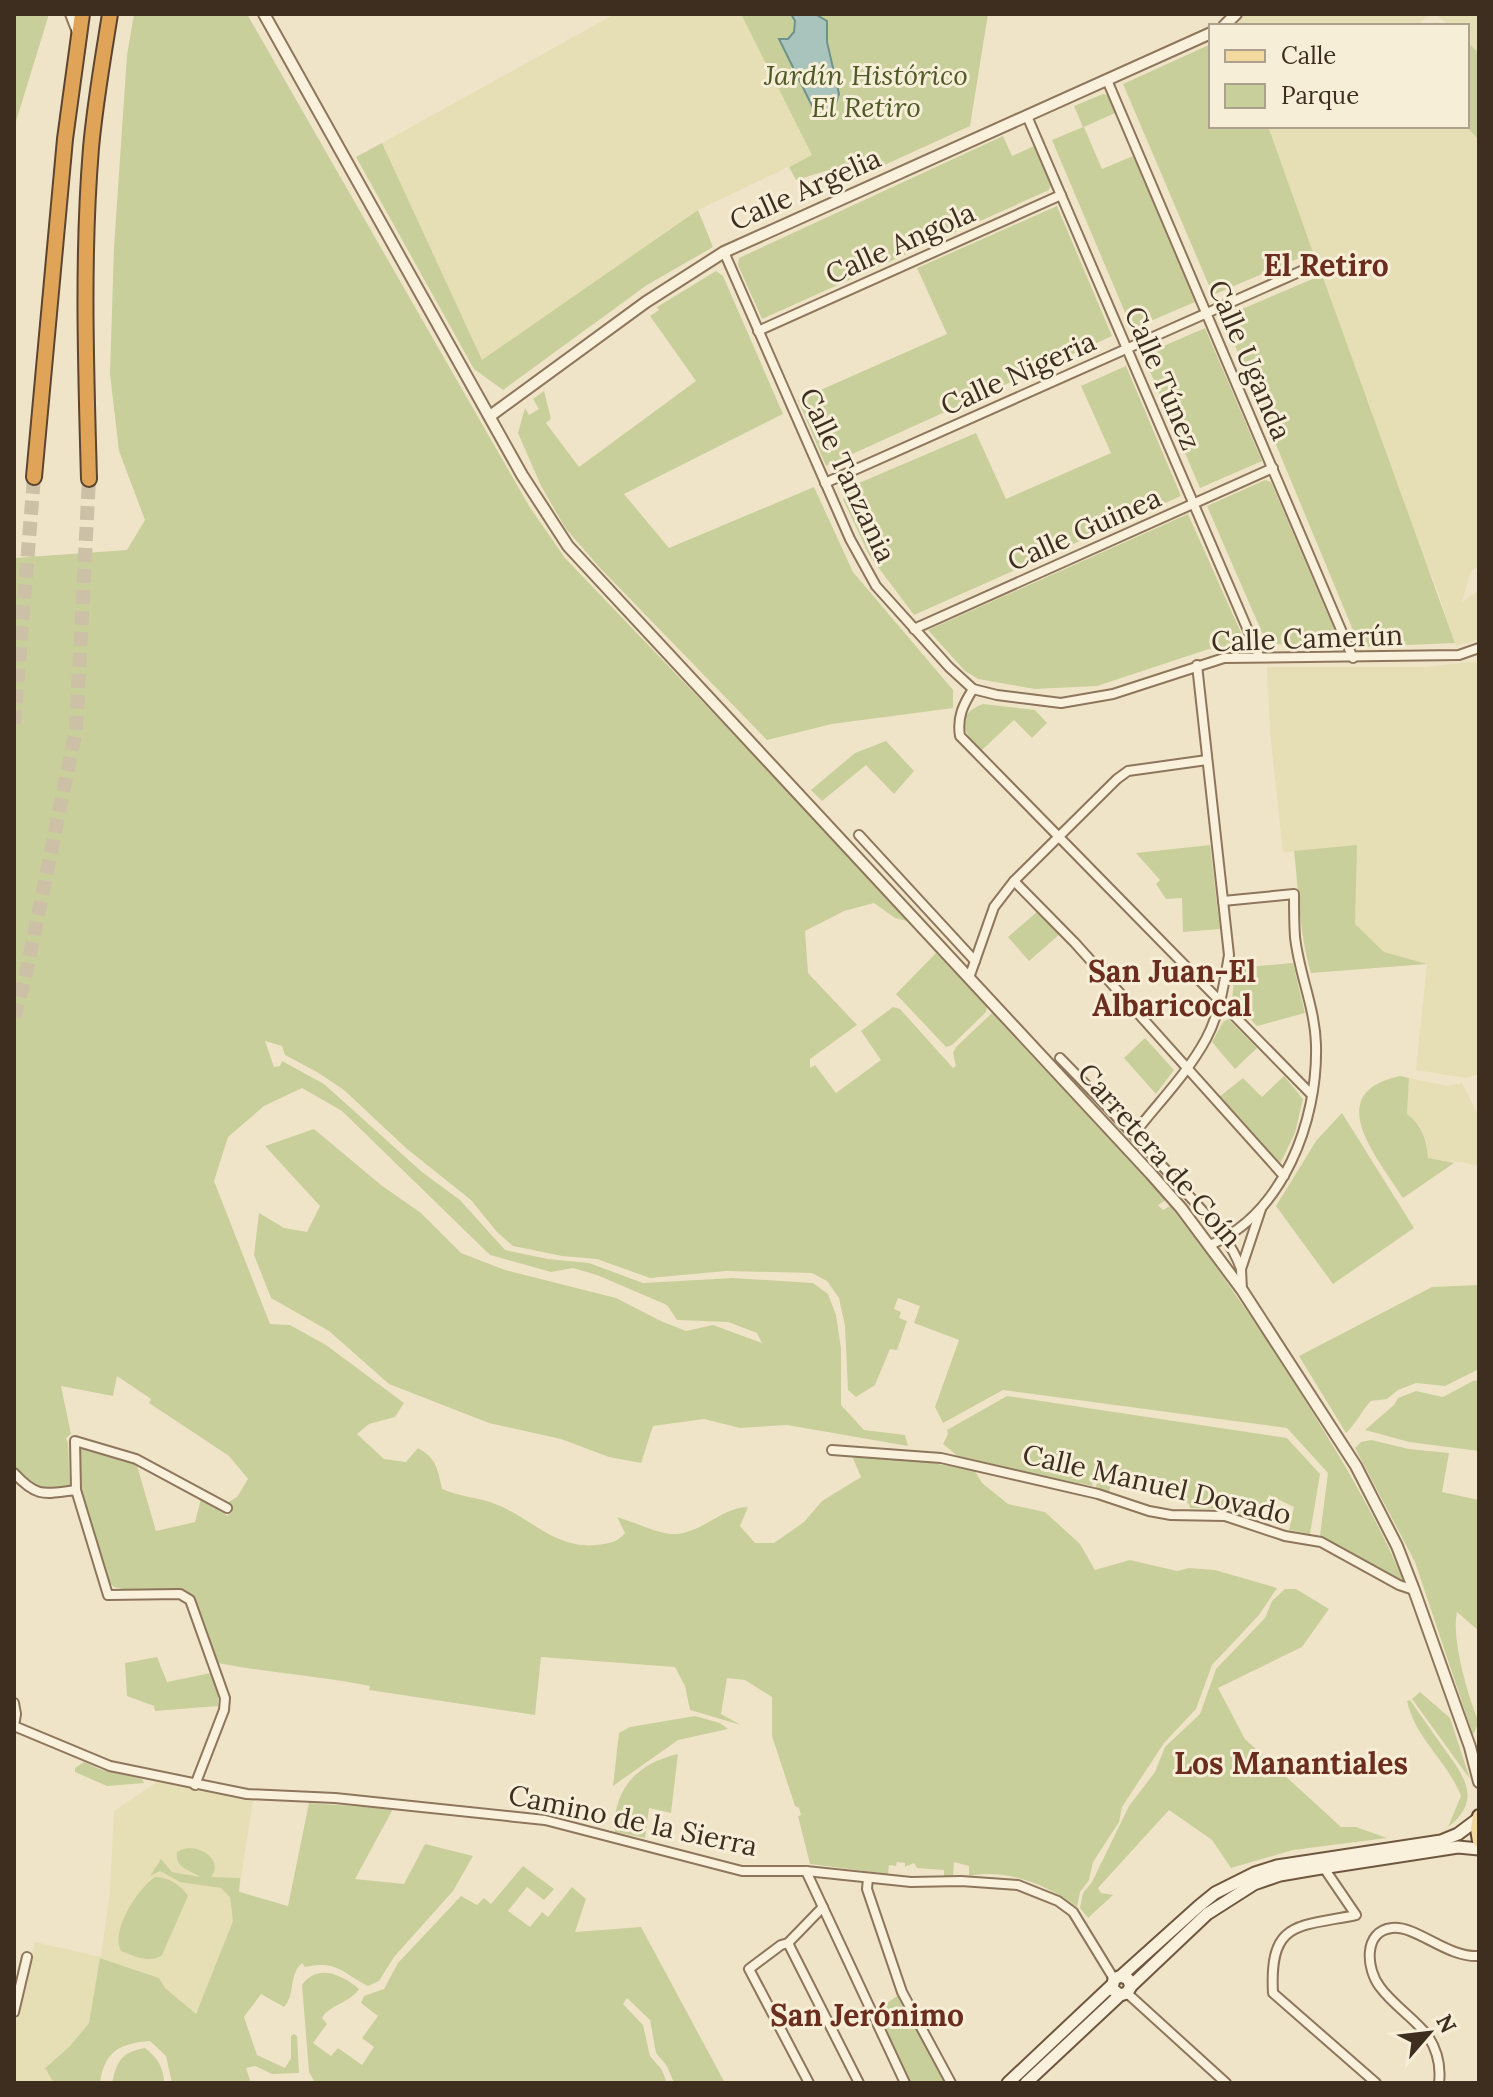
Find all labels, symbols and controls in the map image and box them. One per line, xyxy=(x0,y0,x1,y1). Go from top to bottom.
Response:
legend xyxy=(1209,24,1469,128)
text: Calle xyxy=(1281,40,1336,71)
park label: Jardín Histórico El Retiro xyxy=(763,57,968,125)
text: Parque xyxy=(1281,80,1359,111)
street label: Calle Argelia xyxy=(724,140,886,238)
street label: Calle Angola xyxy=(820,194,980,292)
district label: El Retiro xyxy=(1263,246,1389,284)
street label: Calle Uganda xyxy=(1200,275,1300,445)
street label: Calle Túnez xyxy=(1117,301,1209,455)
street label: Calle Nigeria xyxy=(935,323,1101,423)
street label: Calle Tanzania xyxy=(792,382,904,568)
street label: Calle Guinea xyxy=(1002,479,1166,579)
street label: Calle Camerún xyxy=(1211,617,1404,659)
district label: San Juan-El Albaricocal xyxy=(1088,952,1256,1024)
street label: Carretera de Coín xyxy=(1070,1055,1250,1255)
street label: Calle Manuel Dovado xyxy=(1019,1436,1295,1532)
district label: Los Manantiales xyxy=(1174,1744,1408,1782)
street label: Camino de la Sierra xyxy=(505,1776,761,1864)
north arrow xyxy=(1389,1993,1469,2073)
district label: San Jerónimo xyxy=(770,1996,964,2034)
text: N xyxy=(1430,2010,1463,2038)

